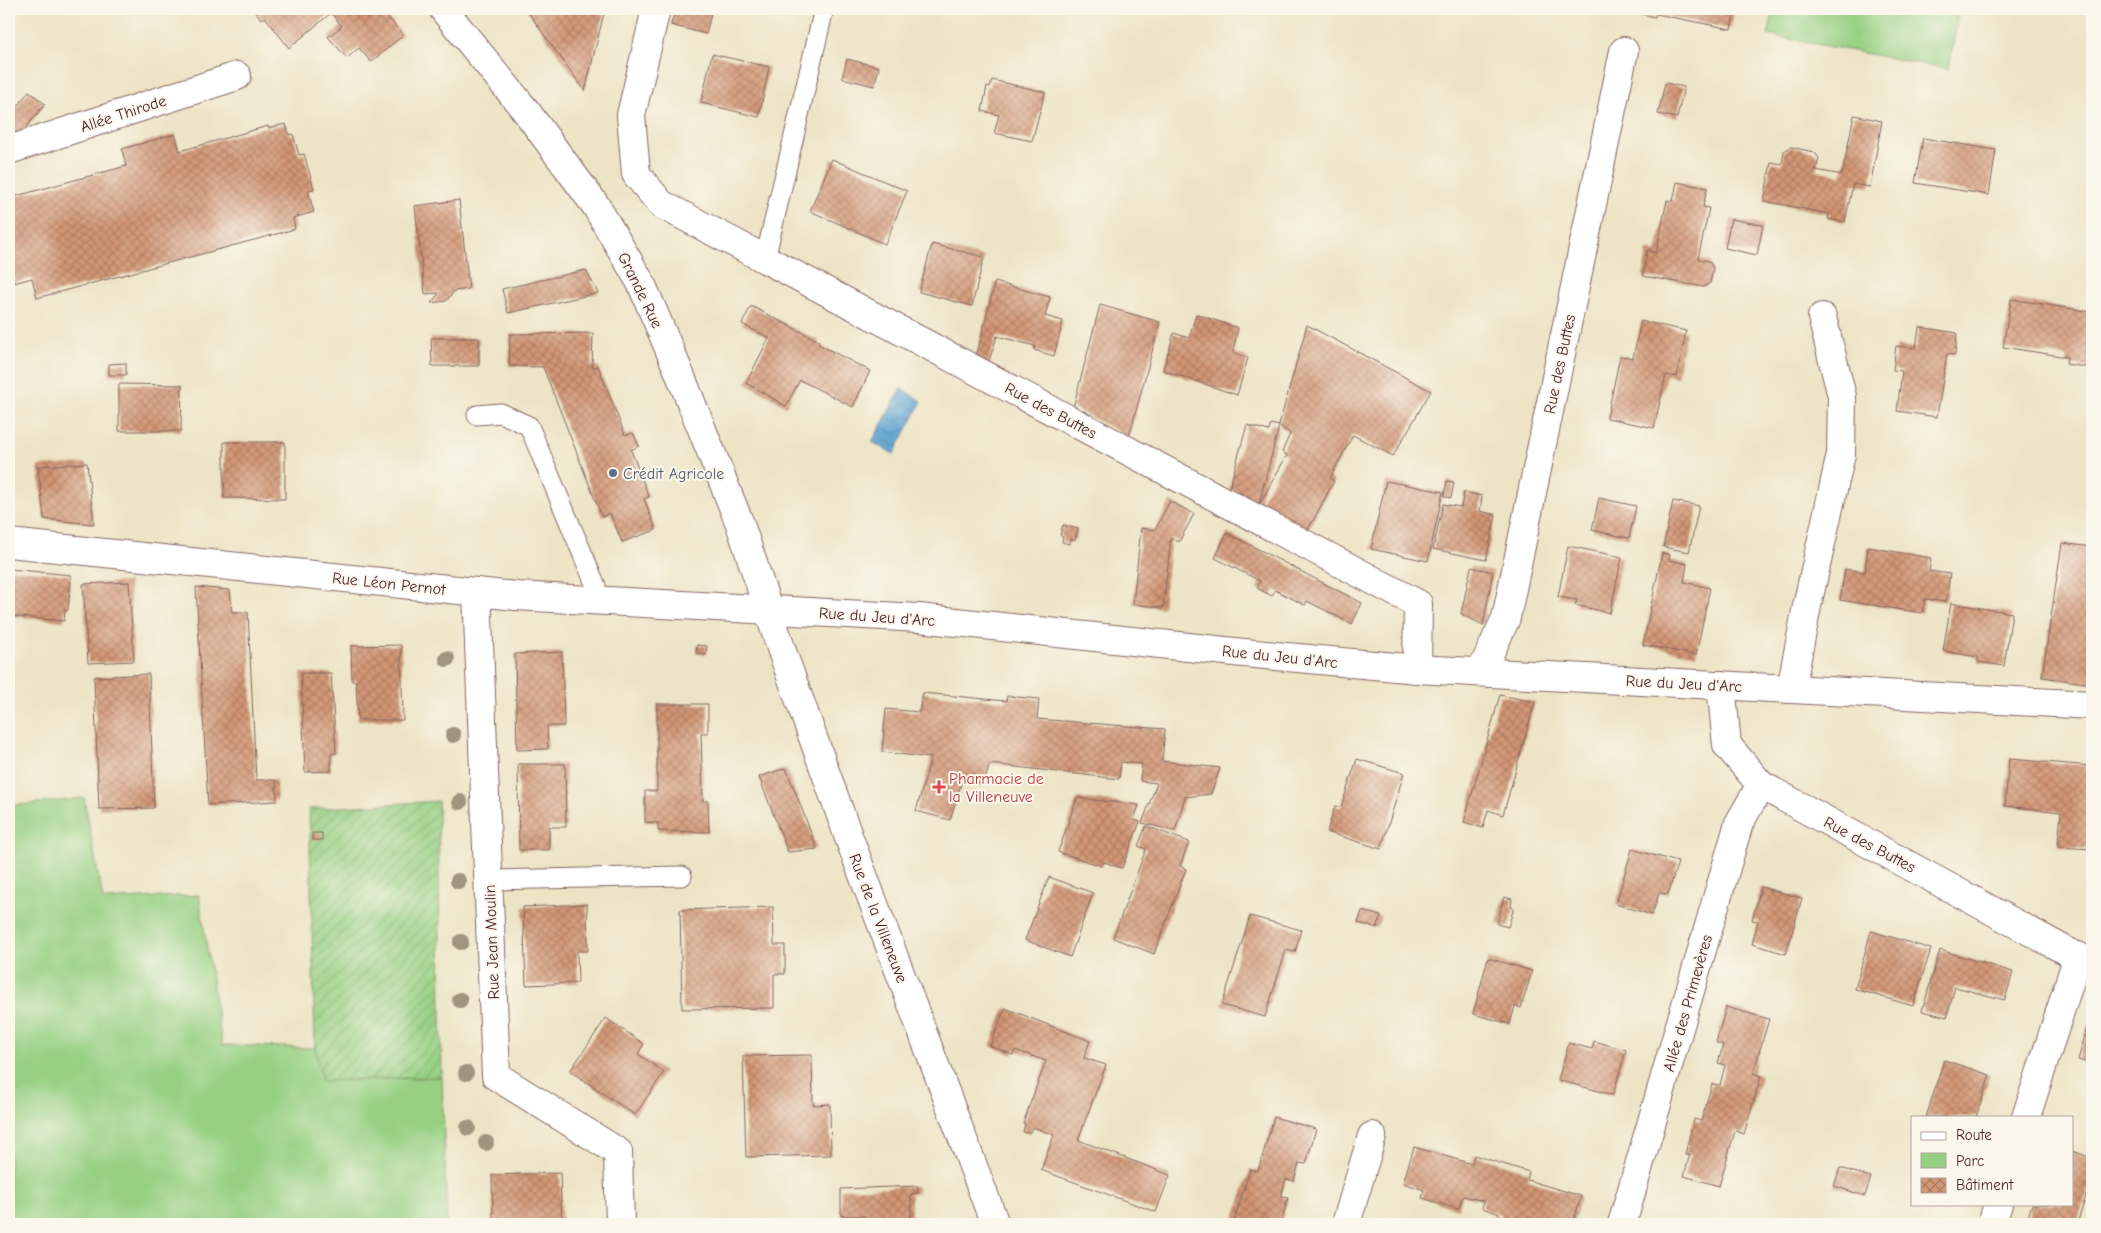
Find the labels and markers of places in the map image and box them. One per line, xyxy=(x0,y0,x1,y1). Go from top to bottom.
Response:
place label: Crédit Agricole xyxy=(623,465,724,483)
marker: Crédit Agricole xyxy=(607,467,619,479)
place label: Pharmacie de la Villeneuve xyxy=(949,770,1044,806)
marker: Pharmacie de la Villeneuve xyxy=(933,781,945,793)

